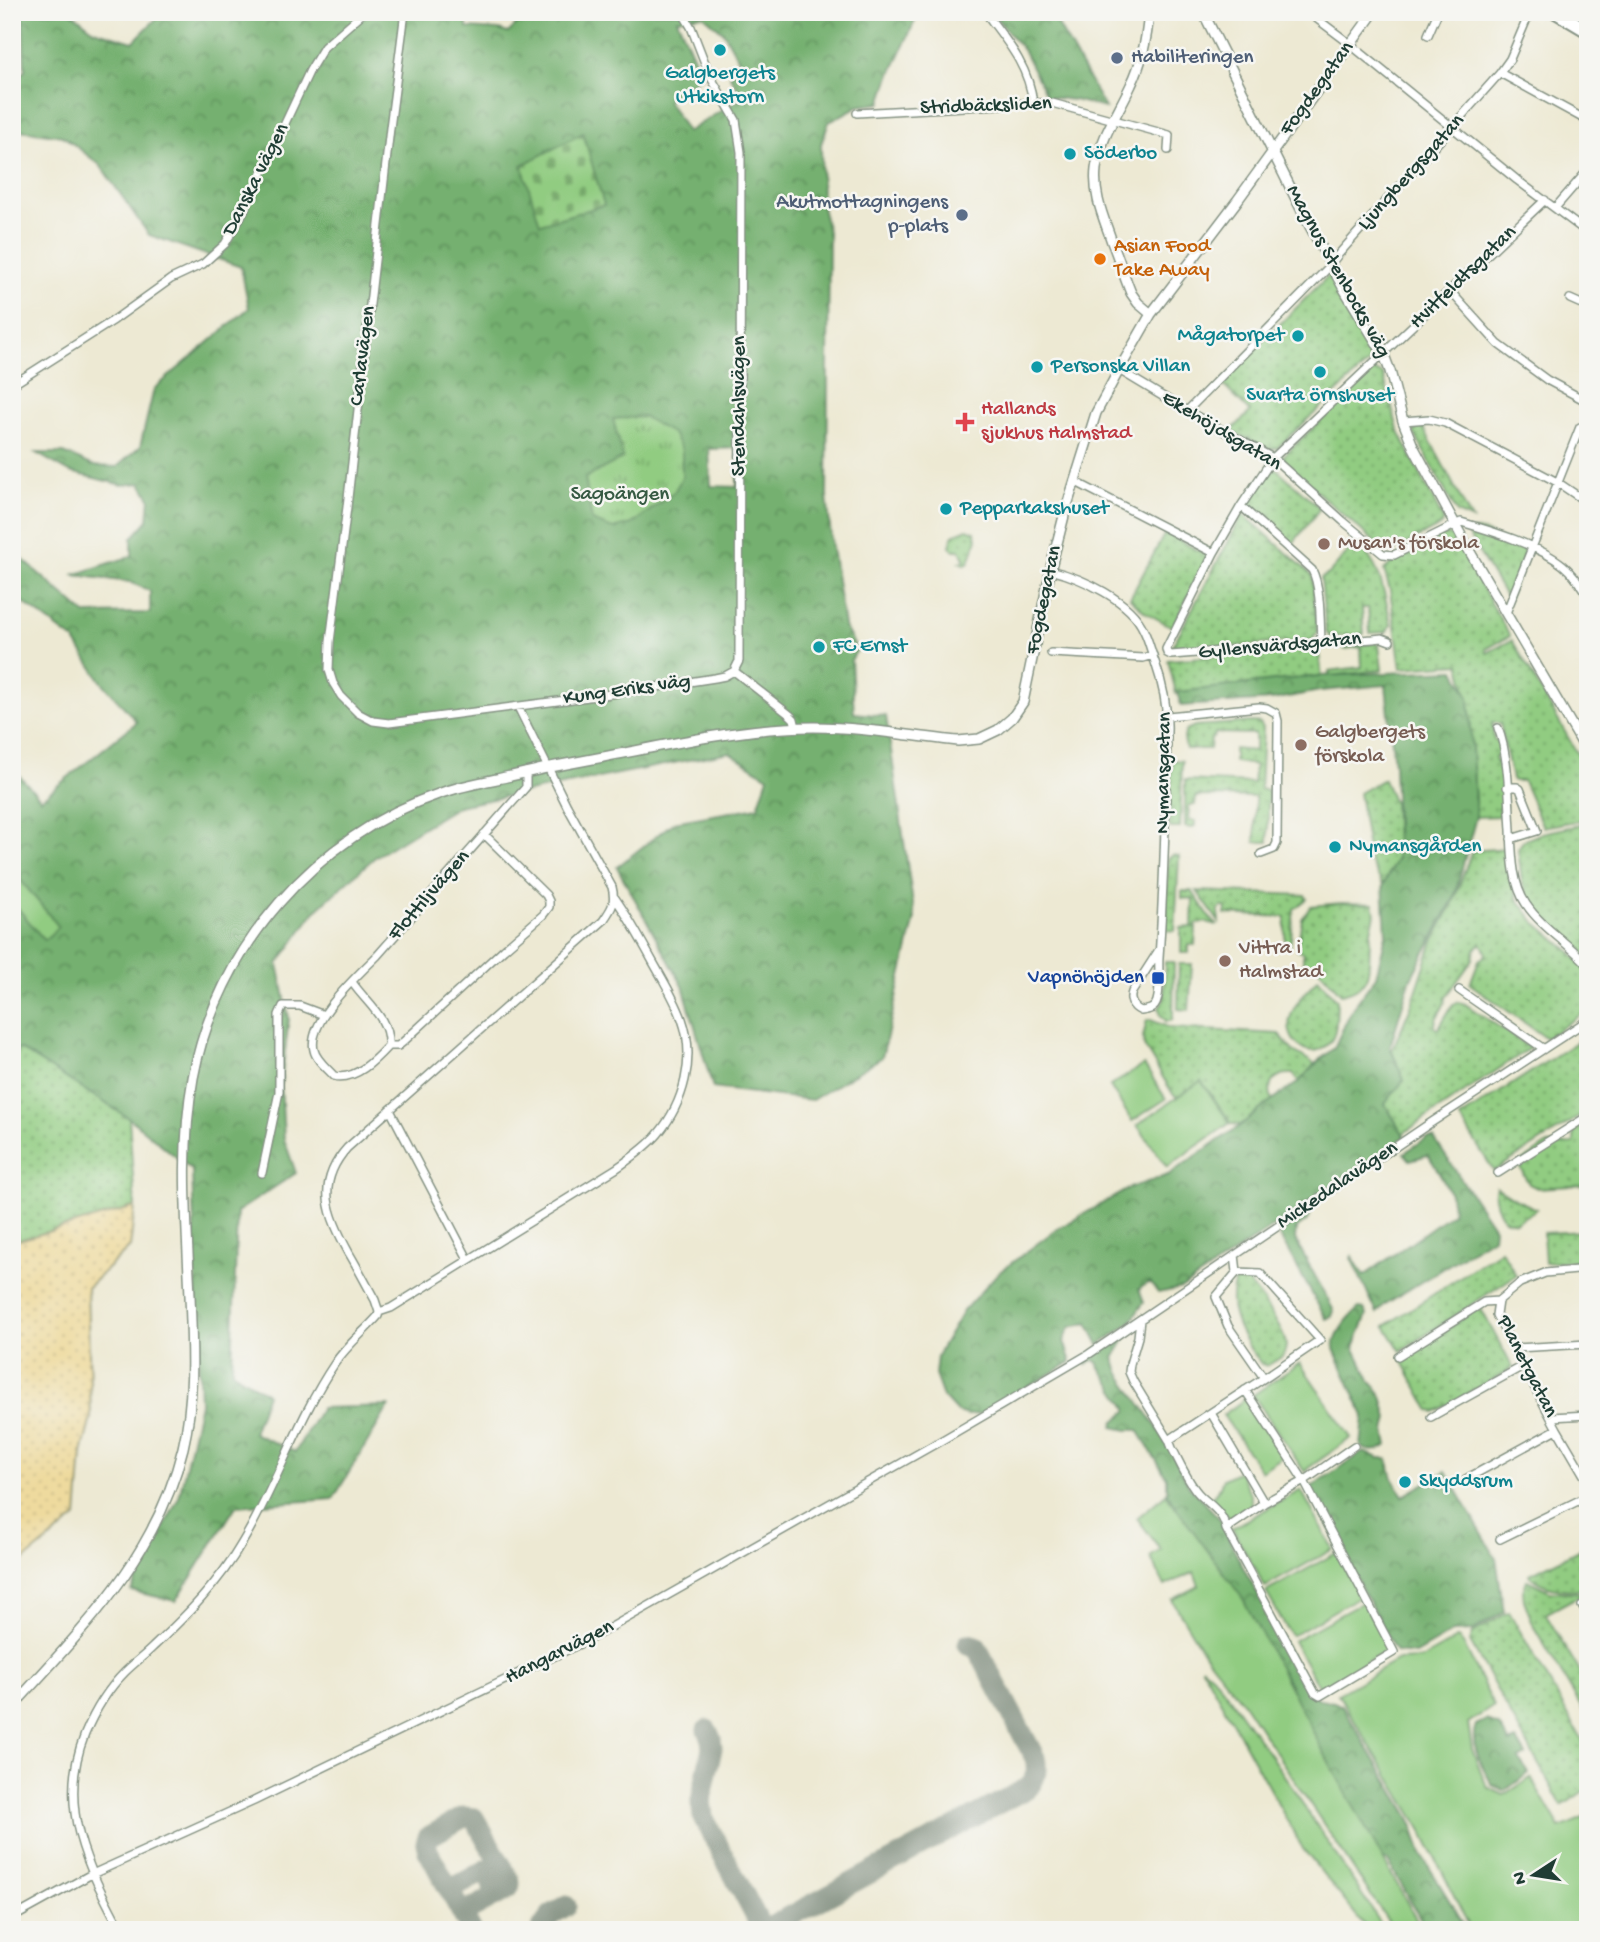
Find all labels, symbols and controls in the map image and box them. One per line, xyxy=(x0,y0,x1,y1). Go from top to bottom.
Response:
street label: Fogdegatan xyxy=(1275,37,1361,142)
marker: Galgbergets Utkikstorn xyxy=(712,42,728,58)
place label: Habiliteringen xyxy=(1131,46,1254,71)
marker: Habiliteringen xyxy=(1109,50,1125,66)
place label: Galgbergets Utkikstorn xyxy=(665,62,776,111)
street label: Stridbäcksliden xyxy=(920,92,1052,122)
street label: Ljungbergsgatan xyxy=(1353,109,1471,237)
street label: Danska vägen xyxy=(217,120,296,242)
place label: Söderbo xyxy=(1084,142,1157,167)
marker: Söderbo xyxy=(1062,146,1078,162)
street label: Magnus Stenbocks väg xyxy=(1279,181,1395,363)
place label: Akutmottagningens p-plats xyxy=(776,191,949,240)
marker: Akutmottagningens p-plats xyxy=(954,207,970,223)
street label: Hvitfeldtsgatan xyxy=(1405,221,1523,335)
place label: Asian Food Take Away xyxy=(1113,235,1212,284)
marker: Asian Food Take Away xyxy=(1092,251,1108,267)
street label: Carlavägen xyxy=(345,305,383,407)
place label: Mågatorpet xyxy=(1178,324,1286,349)
marker: Mågatorpet xyxy=(1290,328,1306,344)
street label: Stendahlsvägen xyxy=(728,336,753,476)
place label: Personska Villan xyxy=(1050,355,1190,380)
marker: Personska Villan xyxy=(1029,359,1045,375)
marker: Svarta örnshuset xyxy=(1312,364,1328,380)
place label: Svarta örnshuset xyxy=(1246,384,1396,409)
street label: Ekehöjdsgatan xyxy=(1157,386,1285,478)
place label: Hallands sjukhus Halmstad xyxy=(981,398,1133,447)
marker: Hallands sjukhus Halmstad xyxy=(955,412,975,432)
park label: Sagoängen xyxy=(571,483,669,508)
place label: Pepparkakshuset xyxy=(959,497,1111,522)
marker: Pepparkakshuset xyxy=(938,501,954,517)
place label: Musan's förskola xyxy=(1338,532,1480,557)
marker: Musan's förskola xyxy=(1316,536,1332,552)
street label: Fogdegatan xyxy=(1021,543,1069,658)
street label: Gyllensvärdsgatan xyxy=(1197,627,1363,667)
place label: FC Ernst xyxy=(832,635,909,660)
marker: FC Ernst xyxy=(811,639,827,655)
street label: Kung Eriks väg xyxy=(562,670,692,712)
street label: Nymansgatan xyxy=(1151,712,1179,834)
place label: Galgbergets förskola xyxy=(1314,721,1426,770)
marker: Galgbergets förskola xyxy=(1293,737,1309,753)
place label: Nymansgården xyxy=(1349,835,1482,860)
marker: Nymansgården xyxy=(1327,839,1343,855)
street label: Flottiljvägen xyxy=(383,845,476,947)
place label: Vittra i Halmstad xyxy=(1238,937,1324,986)
marker: Vittra i Halmstad xyxy=(1217,953,1233,969)
place label: Vapnöhöjden xyxy=(1027,966,1144,991)
marker: Vapnöhöjden xyxy=(1150,970,1166,986)
street label: Mickedalavägen xyxy=(1273,1136,1403,1236)
street label: Planetgatan xyxy=(1489,1311,1562,1422)
place label: Skyddsrum xyxy=(1419,1470,1513,1495)
marker: Skyddsrum xyxy=(1397,1474,1413,1490)
street label: Hangarvägen xyxy=(502,1615,618,1691)
north arrow xyxy=(1498,1840,1568,1910)
text: N xyxy=(1508,1869,1533,1886)

